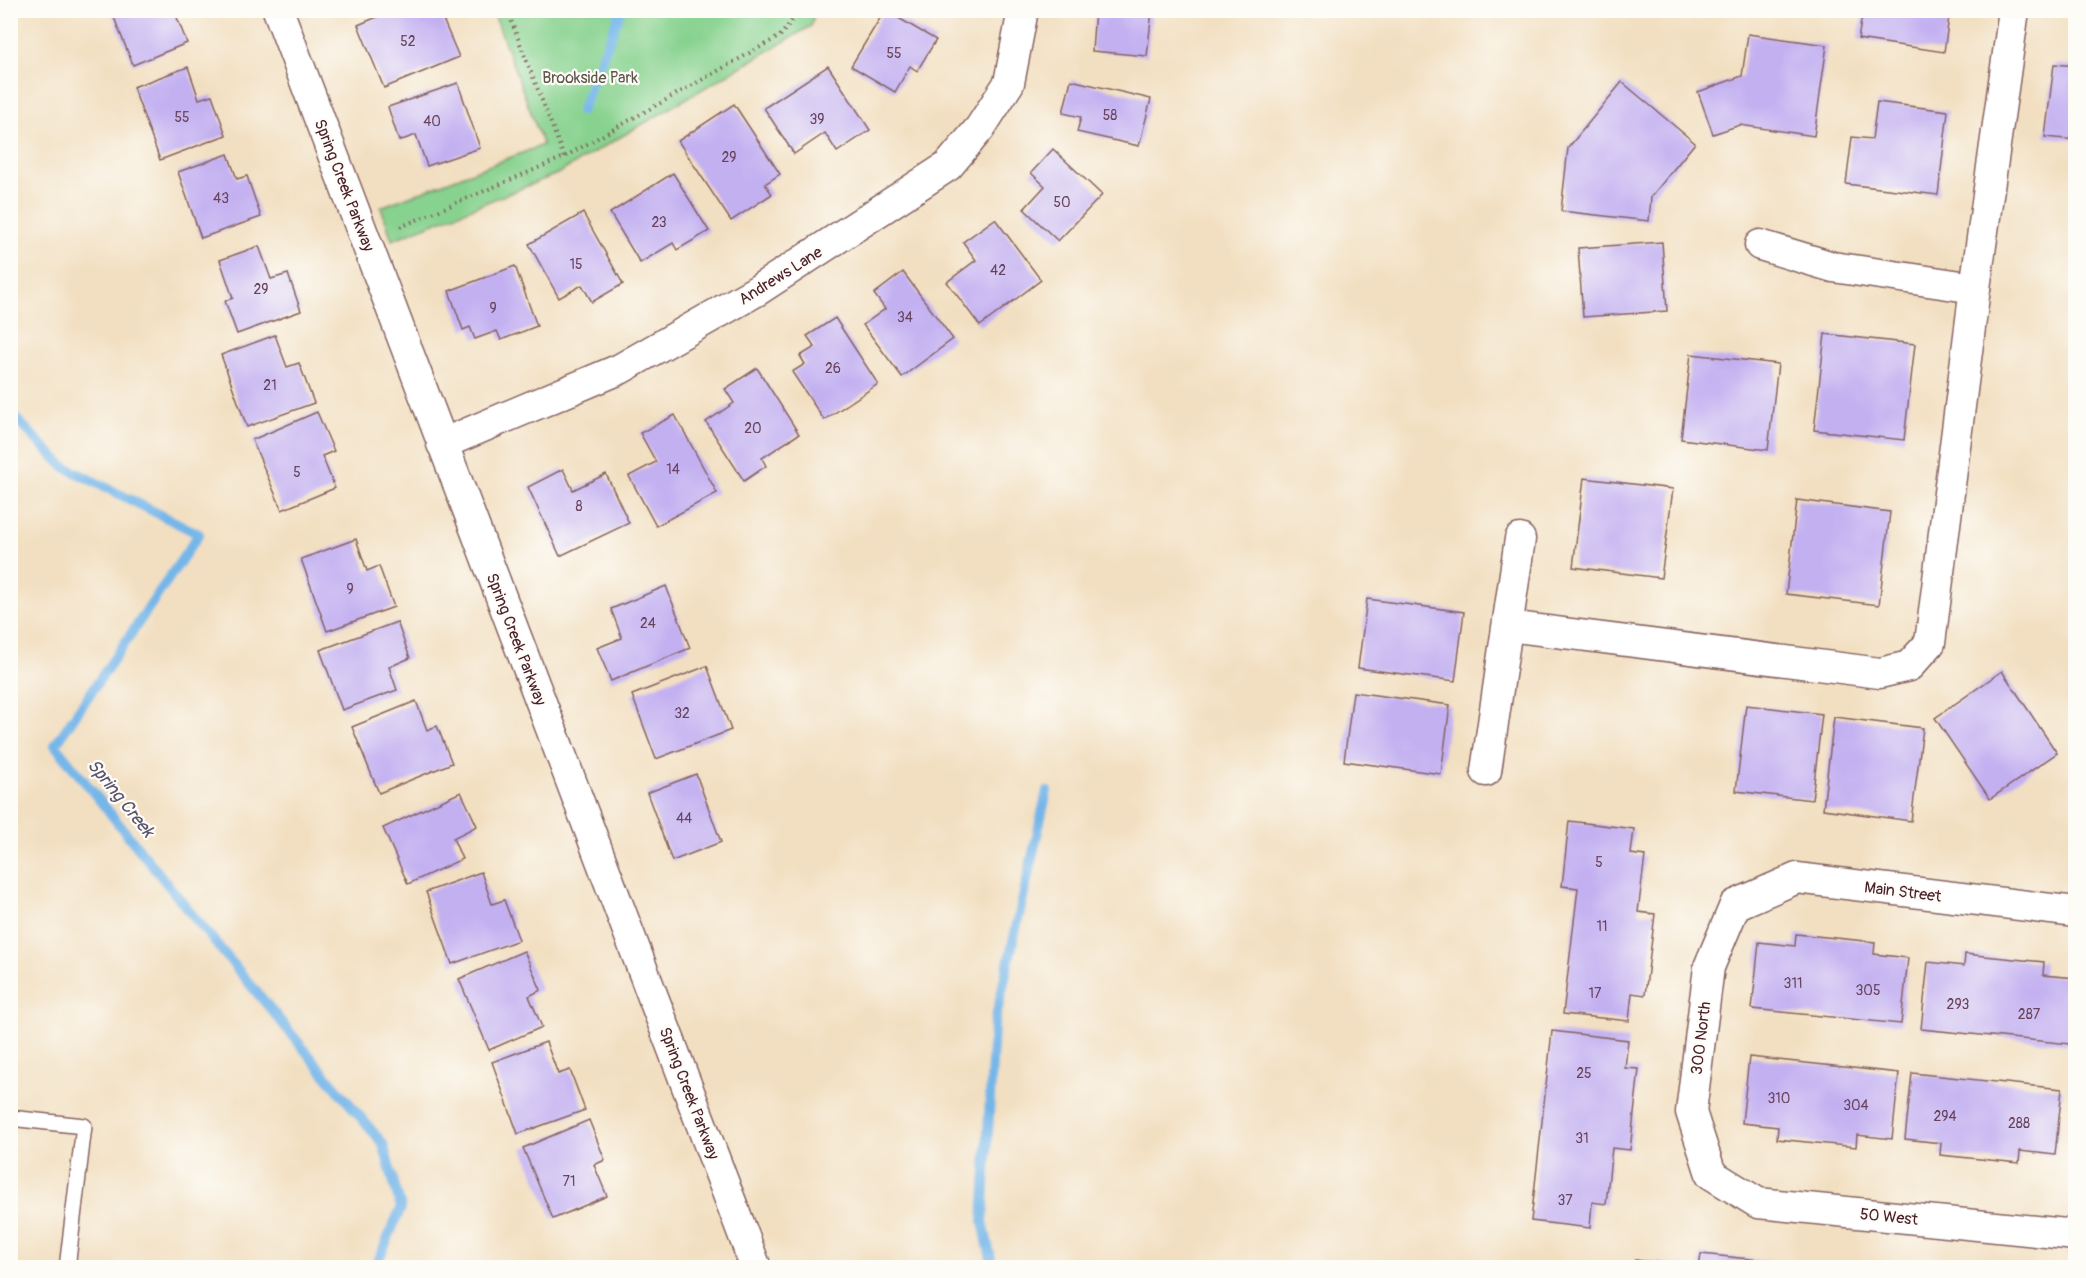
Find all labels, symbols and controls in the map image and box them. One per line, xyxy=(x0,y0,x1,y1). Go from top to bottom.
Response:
house number: 52 xyxy=(400,33,416,50)
house number: 55 xyxy=(886,45,902,62)
park label: Brookside Park xyxy=(542,68,638,88)
house number: 58 xyxy=(1103,107,1117,124)
house number: 55 xyxy=(174,109,190,126)
house number: 39 xyxy=(809,111,825,128)
house number: 40 xyxy=(423,113,441,130)
street label: Spring Creek Parkway xyxy=(310,116,379,255)
house number: 29 xyxy=(721,149,737,166)
house number: 43 xyxy=(213,190,229,207)
house number: 50 xyxy=(1053,194,1071,211)
house number: 23 xyxy=(651,214,667,231)
street label: Andrews Lane xyxy=(735,242,826,309)
house number: 15 xyxy=(569,256,583,273)
house number: 42 xyxy=(990,262,1006,279)
house number: 29 xyxy=(253,281,269,298)
house number: 9 xyxy=(489,300,497,317)
house number: 34 xyxy=(897,309,913,326)
house number: 26 xyxy=(825,360,841,377)
house number: 21 xyxy=(263,377,277,394)
house number: 20 xyxy=(744,420,762,437)
house number: 14 xyxy=(666,461,680,478)
house number: 5 xyxy=(293,464,301,481)
house number: 8 xyxy=(575,498,583,515)
street label: Spring Creek Parkway xyxy=(482,570,551,709)
house number: 9 xyxy=(346,581,354,598)
house number: 24 xyxy=(640,615,656,632)
house number: 32 xyxy=(674,705,690,722)
water label: Spring Creek xyxy=(82,755,160,843)
house number: 44 xyxy=(676,810,692,827)
house number: 5 xyxy=(1595,854,1603,871)
street label: Main Street xyxy=(1863,877,1943,907)
house number: 11 xyxy=(1597,918,1607,935)
house number: 311 xyxy=(1784,975,1802,992)
house number: 305 xyxy=(1856,982,1880,999)
house number: 17 xyxy=(1589,985,1602,1002)
house number: 293 xyxy=(1947,996,1970,1013)
street label: 300 North xyxy=(1687,1001,1715,1076)
house number: 287 xyxy=(2018,1006,2041,1023)
street label: Spring Creek Parkway xyxy=(655,1024,724,1163)
house number: 25 xyxy=(1576,1065,1592,1082)
house number: 310 xyxy=(1768,1090,1790,1107)
house number: 304 xyxy=(1843,1097,1869,1114)
house number: 294 xyxy=(1933,1108,1957,1125)
house number: 288 xyxy=(2008,1115,2030,1132)
house number: 31 xyxy=(1575,1130,1589,1147)
house number: 71 xyxy=(563,1173,575,1190)
house number: 37 xyxy=(1557,1192,1573,1209)
street label: 50 West xyxy=(1859,1204,1919,1230)

